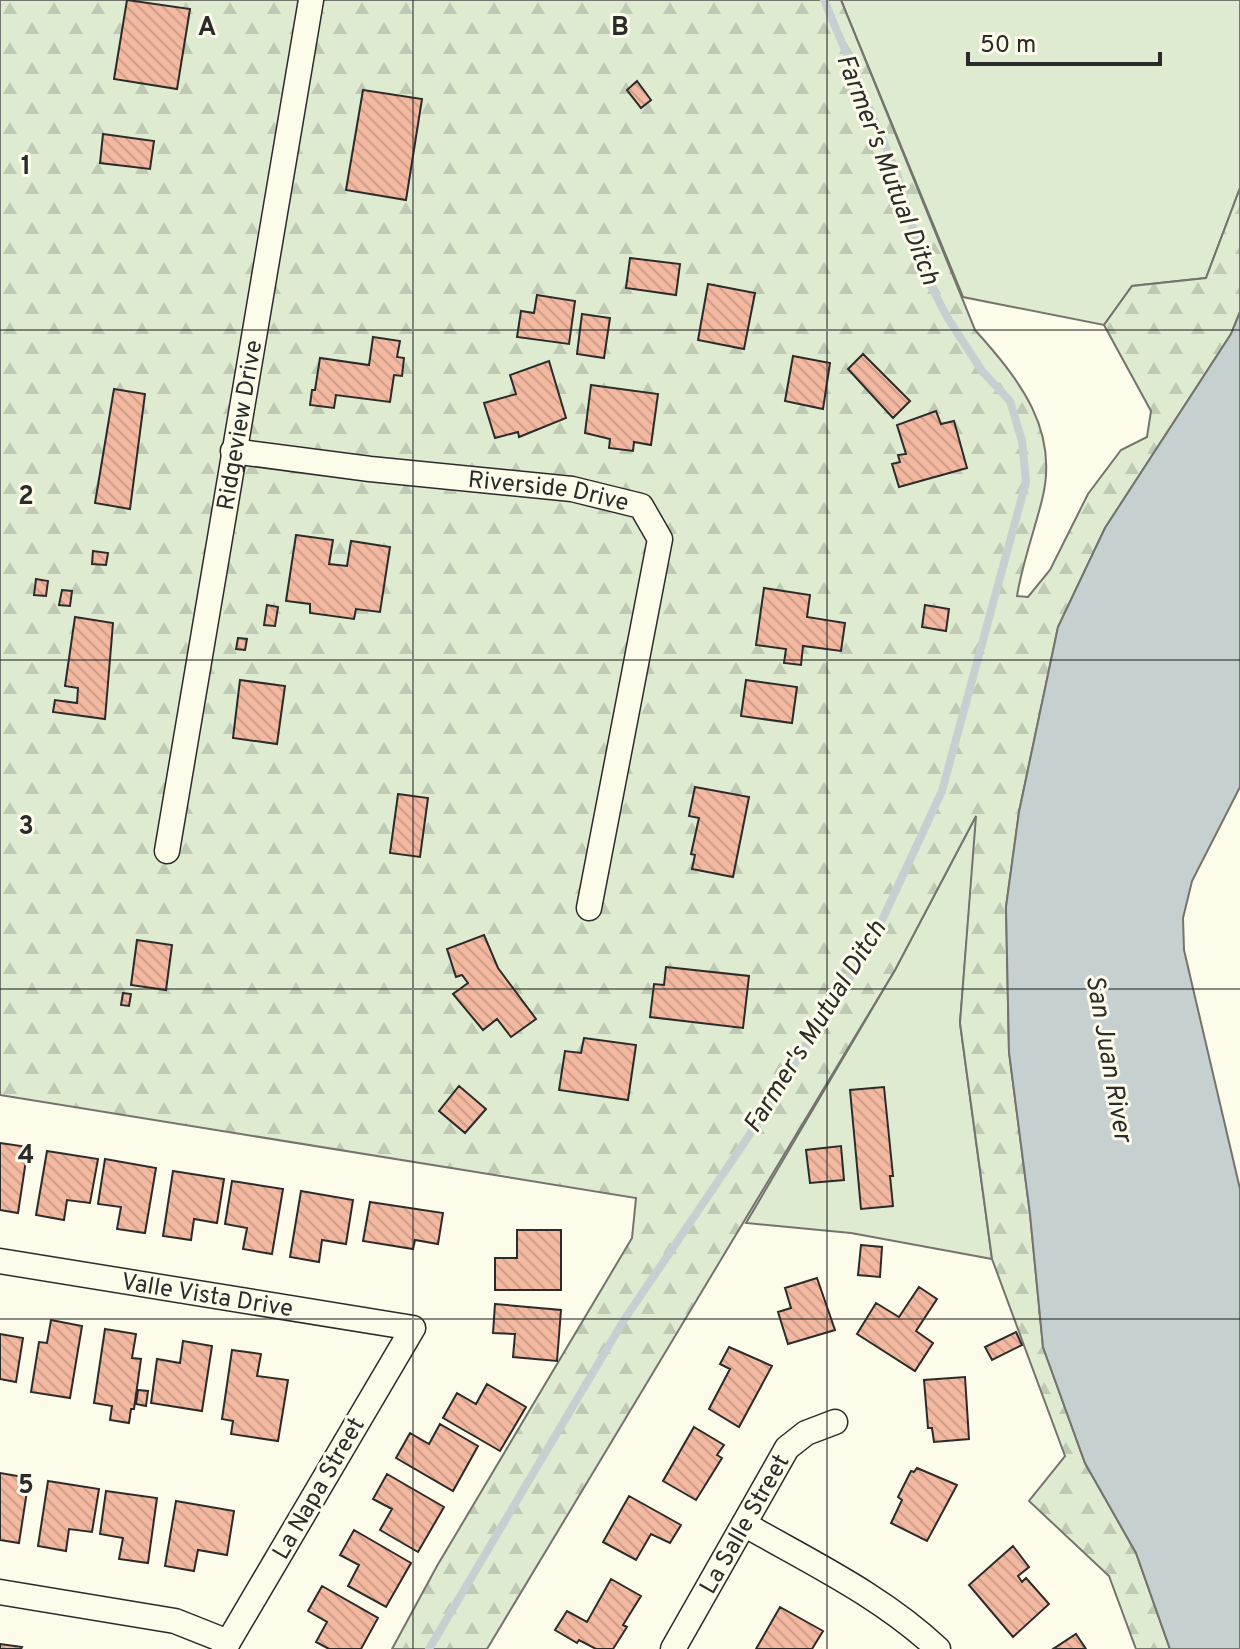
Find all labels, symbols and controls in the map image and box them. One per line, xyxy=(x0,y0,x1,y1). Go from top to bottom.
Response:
text: A xyxy=(198,12,216,45)
text: B xyxy=(611,12,629,45)
scale bar xyxy=(968,16,1160,66)
text: 50 m xyxy=(980,31,1036,61)
water label: Farmer's Mutual Ditch xyxy=(827,50,946,290)
text: 1 xyxy=(21,151,31,184)
street label: Ridgeview Drive xyxy=(212,338,270,513)
street label: Riverside Drive xyxy=(466,466,632,519)
text: 2 xyxy=(18,481,34,514)
text: 3 xyxy=(18,811,34,844)
water label: Farmer's Mutual Ditch xyxy=(737,915,895,1140)
water label: San Juan River xyxy=(1077,972,1139,1146)
text: 4 xyxy=(18,1140,34,1173)
street label: Valle Vista Drive xyxy=(119,1268,295,1325)
street label: La Napa Street xyxy=(267,1413,373,1565)
street label: La Salle Street xyxy=(694,1449,797,1600)
text: 5 xyxy=(18,1470,34,1503)

